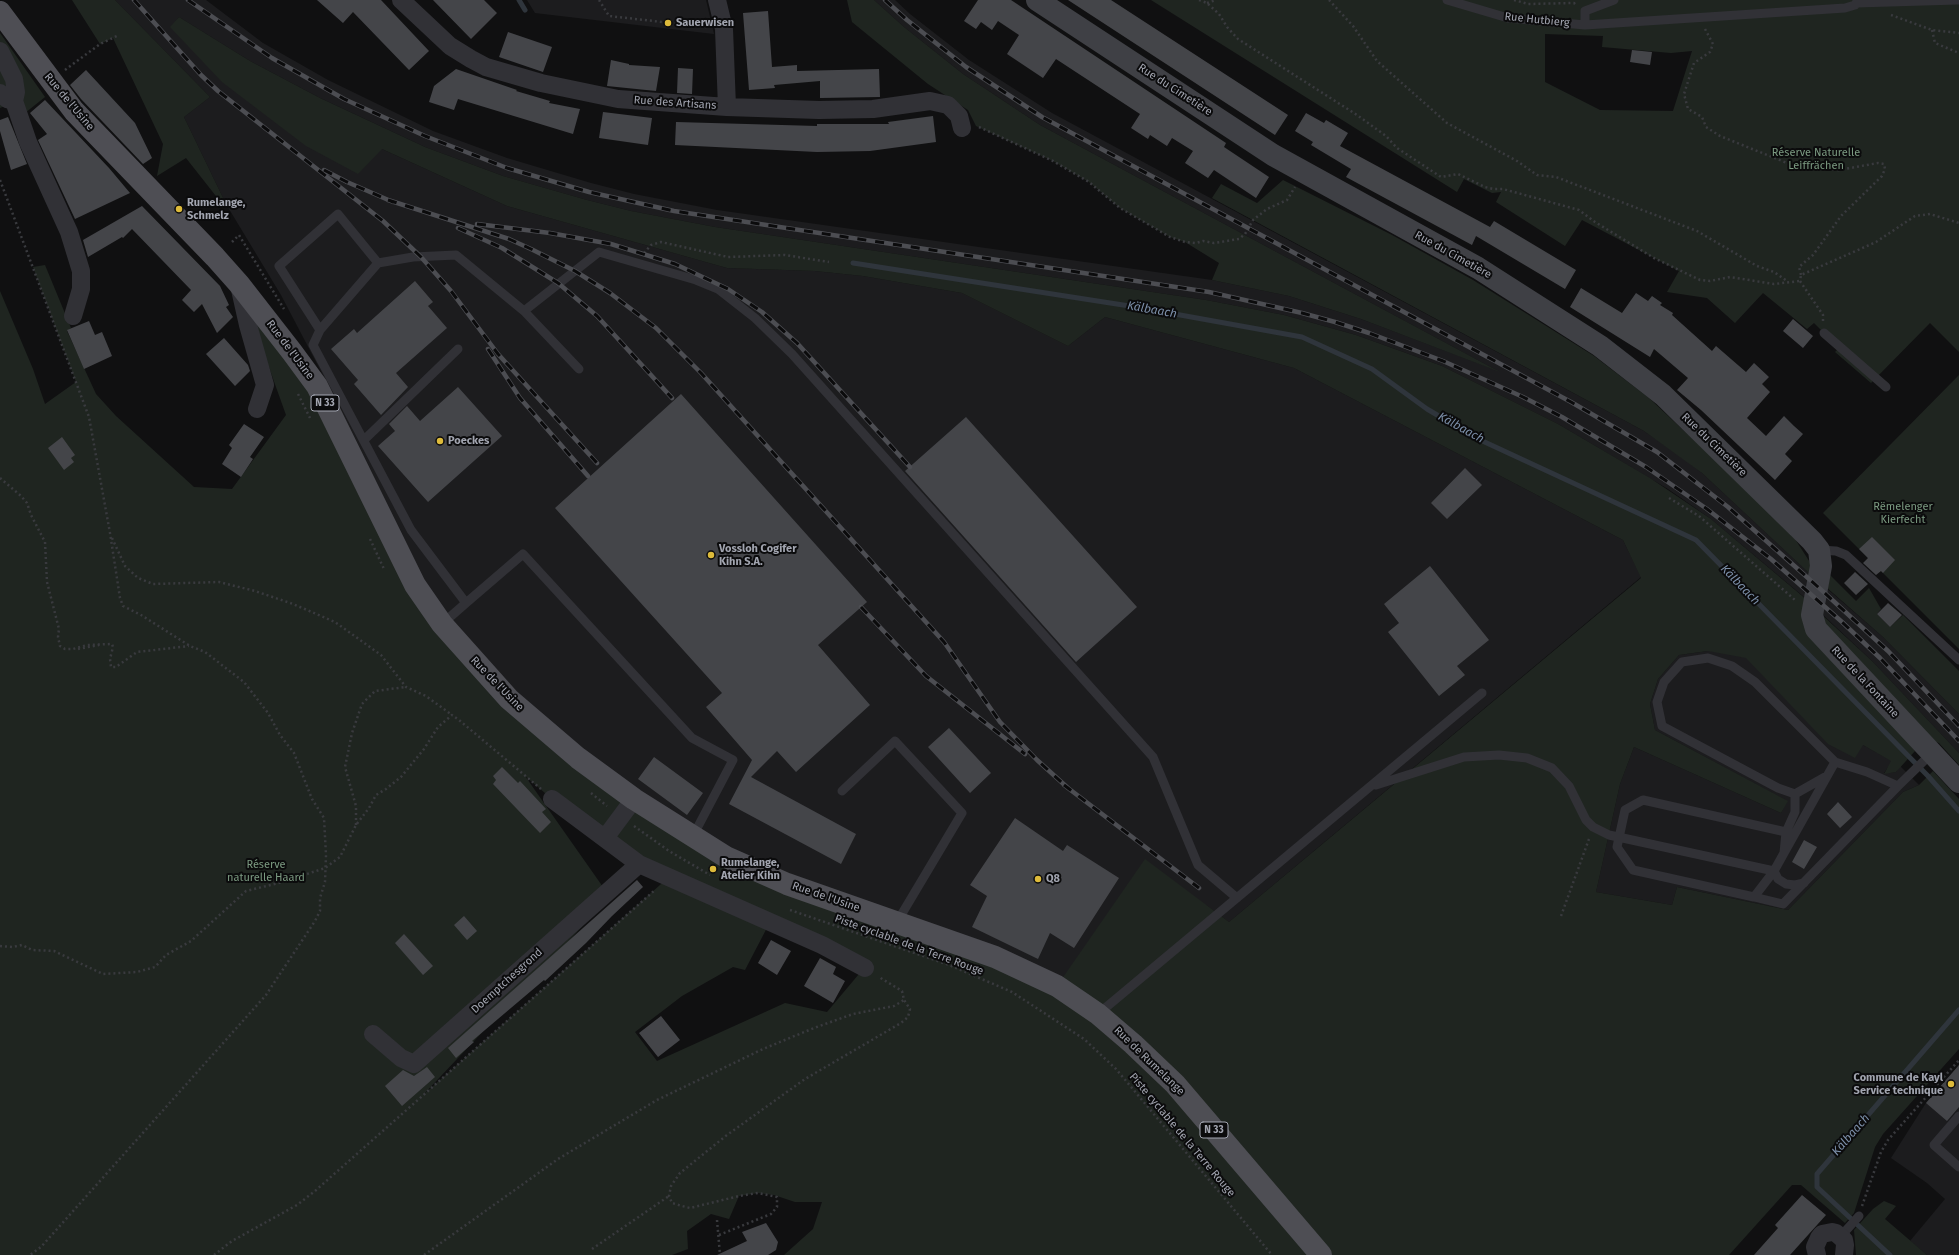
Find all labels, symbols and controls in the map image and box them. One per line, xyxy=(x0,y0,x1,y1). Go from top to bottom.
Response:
street label: Rue Hutbierg xyxy=(1504,10,1570,30)
place label: Sauerwisen xyxy=(676,16,734,30)
marker: Sauerwisen xyxy=(663,18,673,28)
street label: Rue du Cimetière xyxy=(1136,61,1214,119)
street label: Rue de l'Usine xyxy=(41,71,97,133)
street label: Rue des Artisans xyxy=(633,94,717,112)
park label: Réserve Naturelle Leiffrächen xyxy=(1772,146,1860,172)
place label: Rumelange, Schmelz xyxy=(187,196,245,222)
marker: Rumelange, Schmelz xyxy=(174,204,184,214)
street label: Rue du Cimetière xyxy=(1412,228,1494,282)
water label: Kälbaach xyxy=(1126,299,1178,321)
street label: Rue de l'Usine xyxy=(263,318,317,382)
road number: N 33 xyxy=(311,395,339,411)
water label: Kälbaach xyxy=(1435,409,1487,447)
street label: Rue du Cimetière xyxy=(1679,411,1749,479)
place label: Poeckes xyxy=(448,434,489,448)
marker: Poeckes xyxy=(435,436,445,446)
park label: Rëmelenger Kierfecht xyxy=(1873,500,1933,526)
place label: Vossloh Cogifer Kihn S.A. xyxy=(719,542,797,568)
marker: Vossloh Cogifer Kihn S.A. xyxy=(706,550,716,560)
water label: Kälbaach xyxy=(1717,562,1763,608)
street label: Rue de la Fontaine xyxy=(1829,644,1901,720)
street label: Rue de l'Usine xyxy=(468,654,526,714)
place label: Rumelange, Atelier Kihn xyxy=(721,856,780,882)
park label: Réserve naturelle Haard xyxy=(227,858,305,884)
marker: Rumelange, Atelier Kihn xyxy=(708,864,718,874)
place label: Q8 xyxy=(1046,872,1060,886)
marker: Q8 xyxy=(1033,874,1043,884)
street label: Rue de l'Usine xyxy=(790,879,862,915)
street label: Piste cyclable de la Terre Rouge xyxy=(833,912,985,978)
street label: Doemptchesgrond xyxy=(469,946,545,1016)
street label: Rue de Rumelange xyxy=(1111,1024,1187,1098)
street label: Piste cyclable de la Terre Rouge xyxy=(1126,1070,1238,1200)
place label: Commune de Kayl Service technique xyxy=(1854,1071,1943,1097)
marker: Commune de Kayl Service technique xyxy=(1946,1079,1956,1089)
water label: Kälbaach xyxy=(1829,1111,1873,1159)
road number: N 33 xyxy=(1200,1122,1228,1138)

